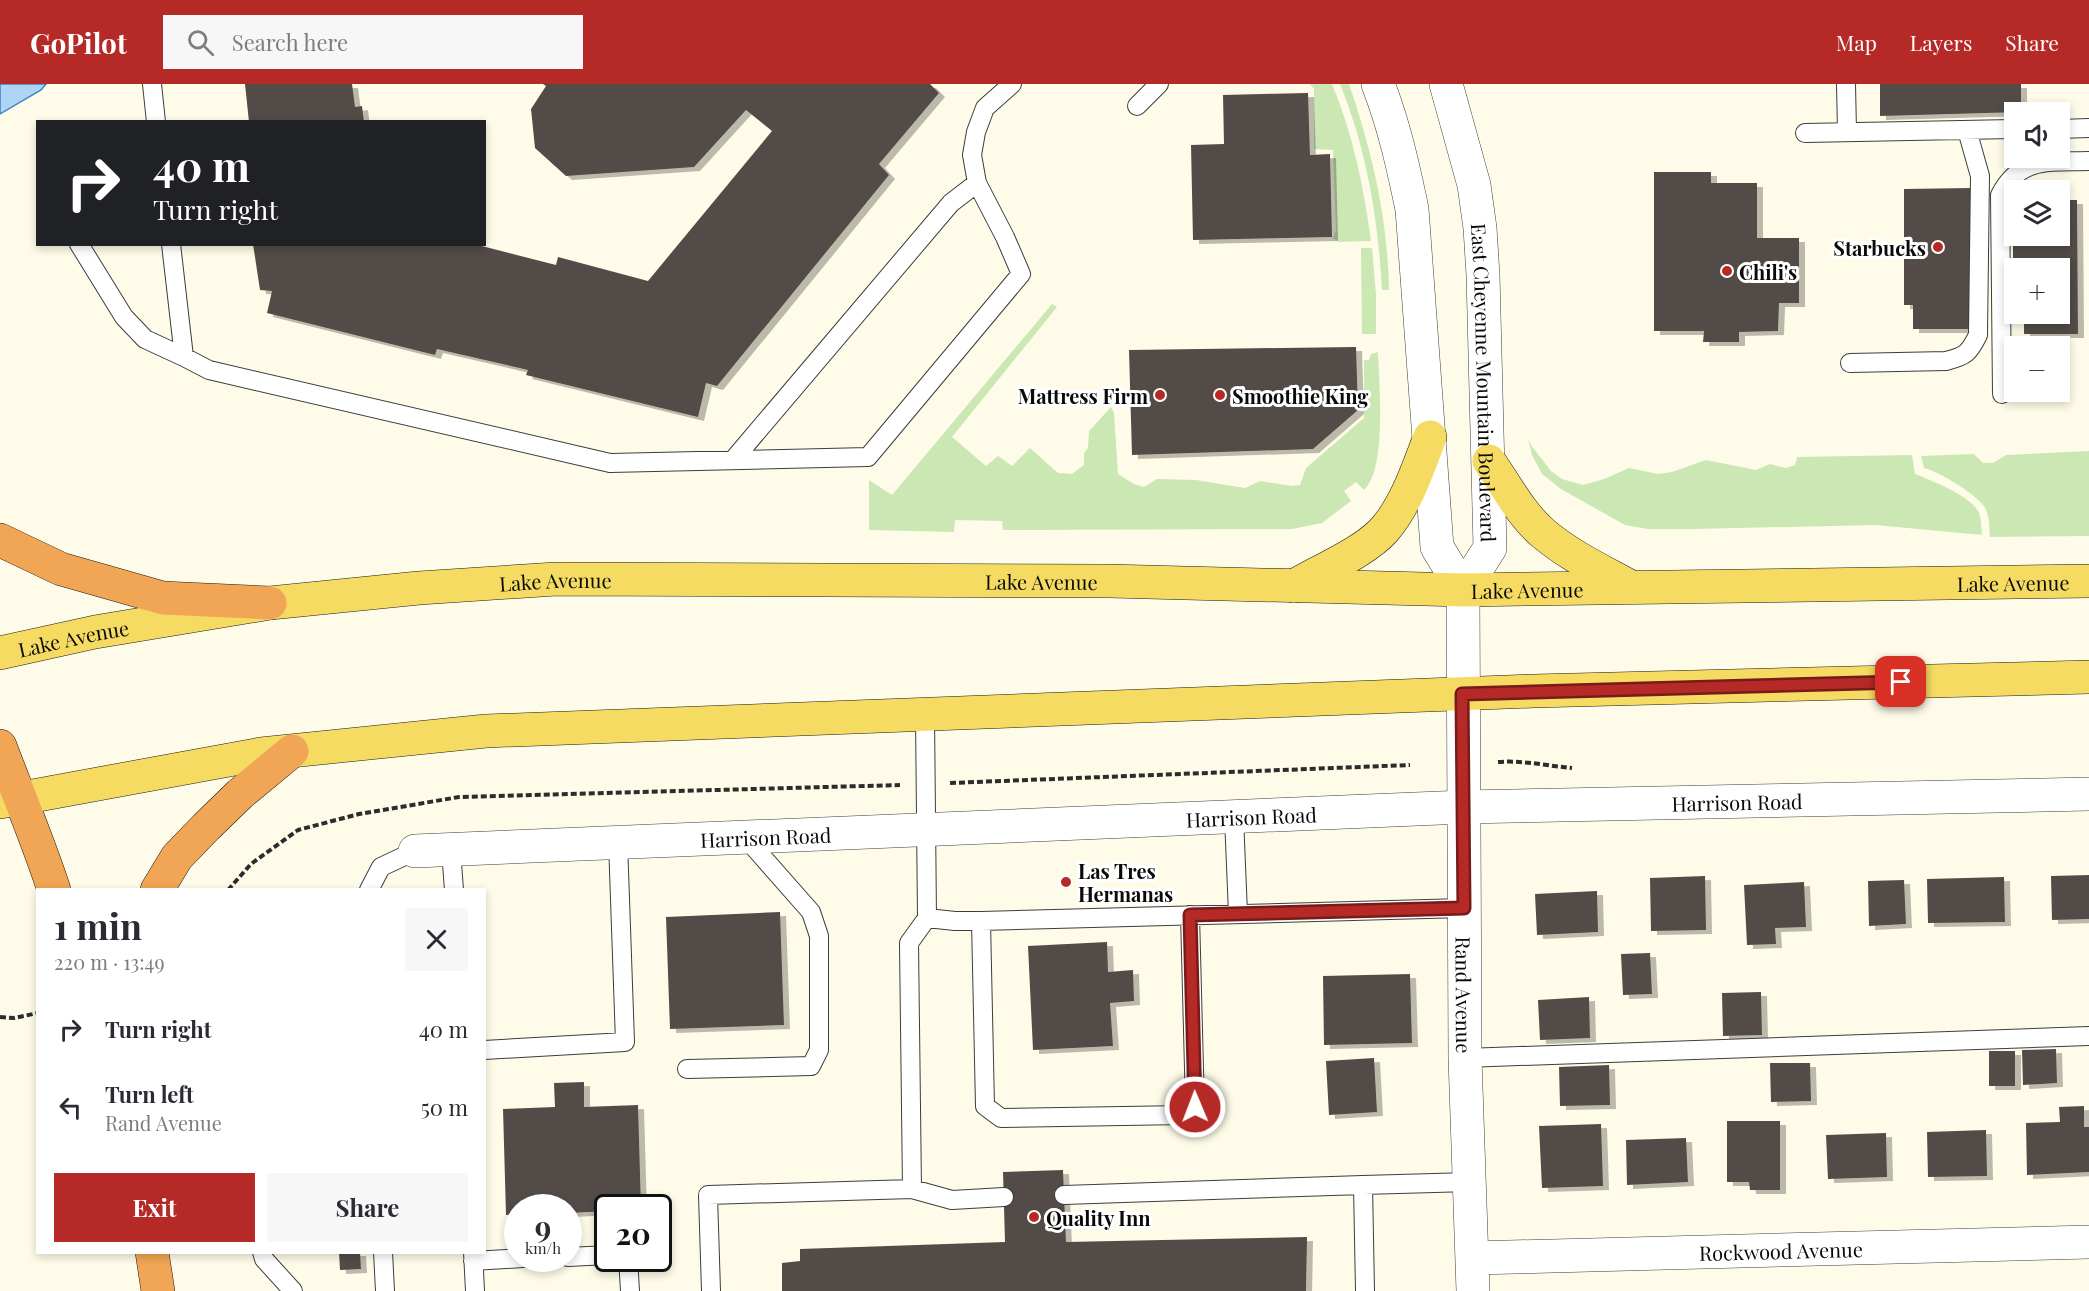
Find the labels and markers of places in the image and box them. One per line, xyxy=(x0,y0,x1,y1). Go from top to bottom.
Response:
place label: Starbucks xyxy=(1833,234,1926,261)
marker: Starbucks xyxy=(1931,240,1945,254)
place label: Chili's xyxy=(1739,258,1797,285)
marker: Chili's xyxy=(1720,264,1734,278)
place label: Mattress Firm xyxy=(1018,382,1148,409)
place label: Smoothie King xyxy=(1232,382,1368,409)
marker: Mattress Firm xyxy=(1153,388,1167,402)
marker: Smoothie King xyxy=(1213,388,1227,402)
pin xyxy=(1875,656,1926,707)
place label: Las Tres Hermanas xyxy=(1078,857,1173,907)
marker: Las Tres Hermanas xyxy=(1059,875,1073,889)
place label: Quality Inn xyxy=(1046,1204,1151,1231)
marker: Quality Inn xyxy=(1027,1210,1041,1224)

